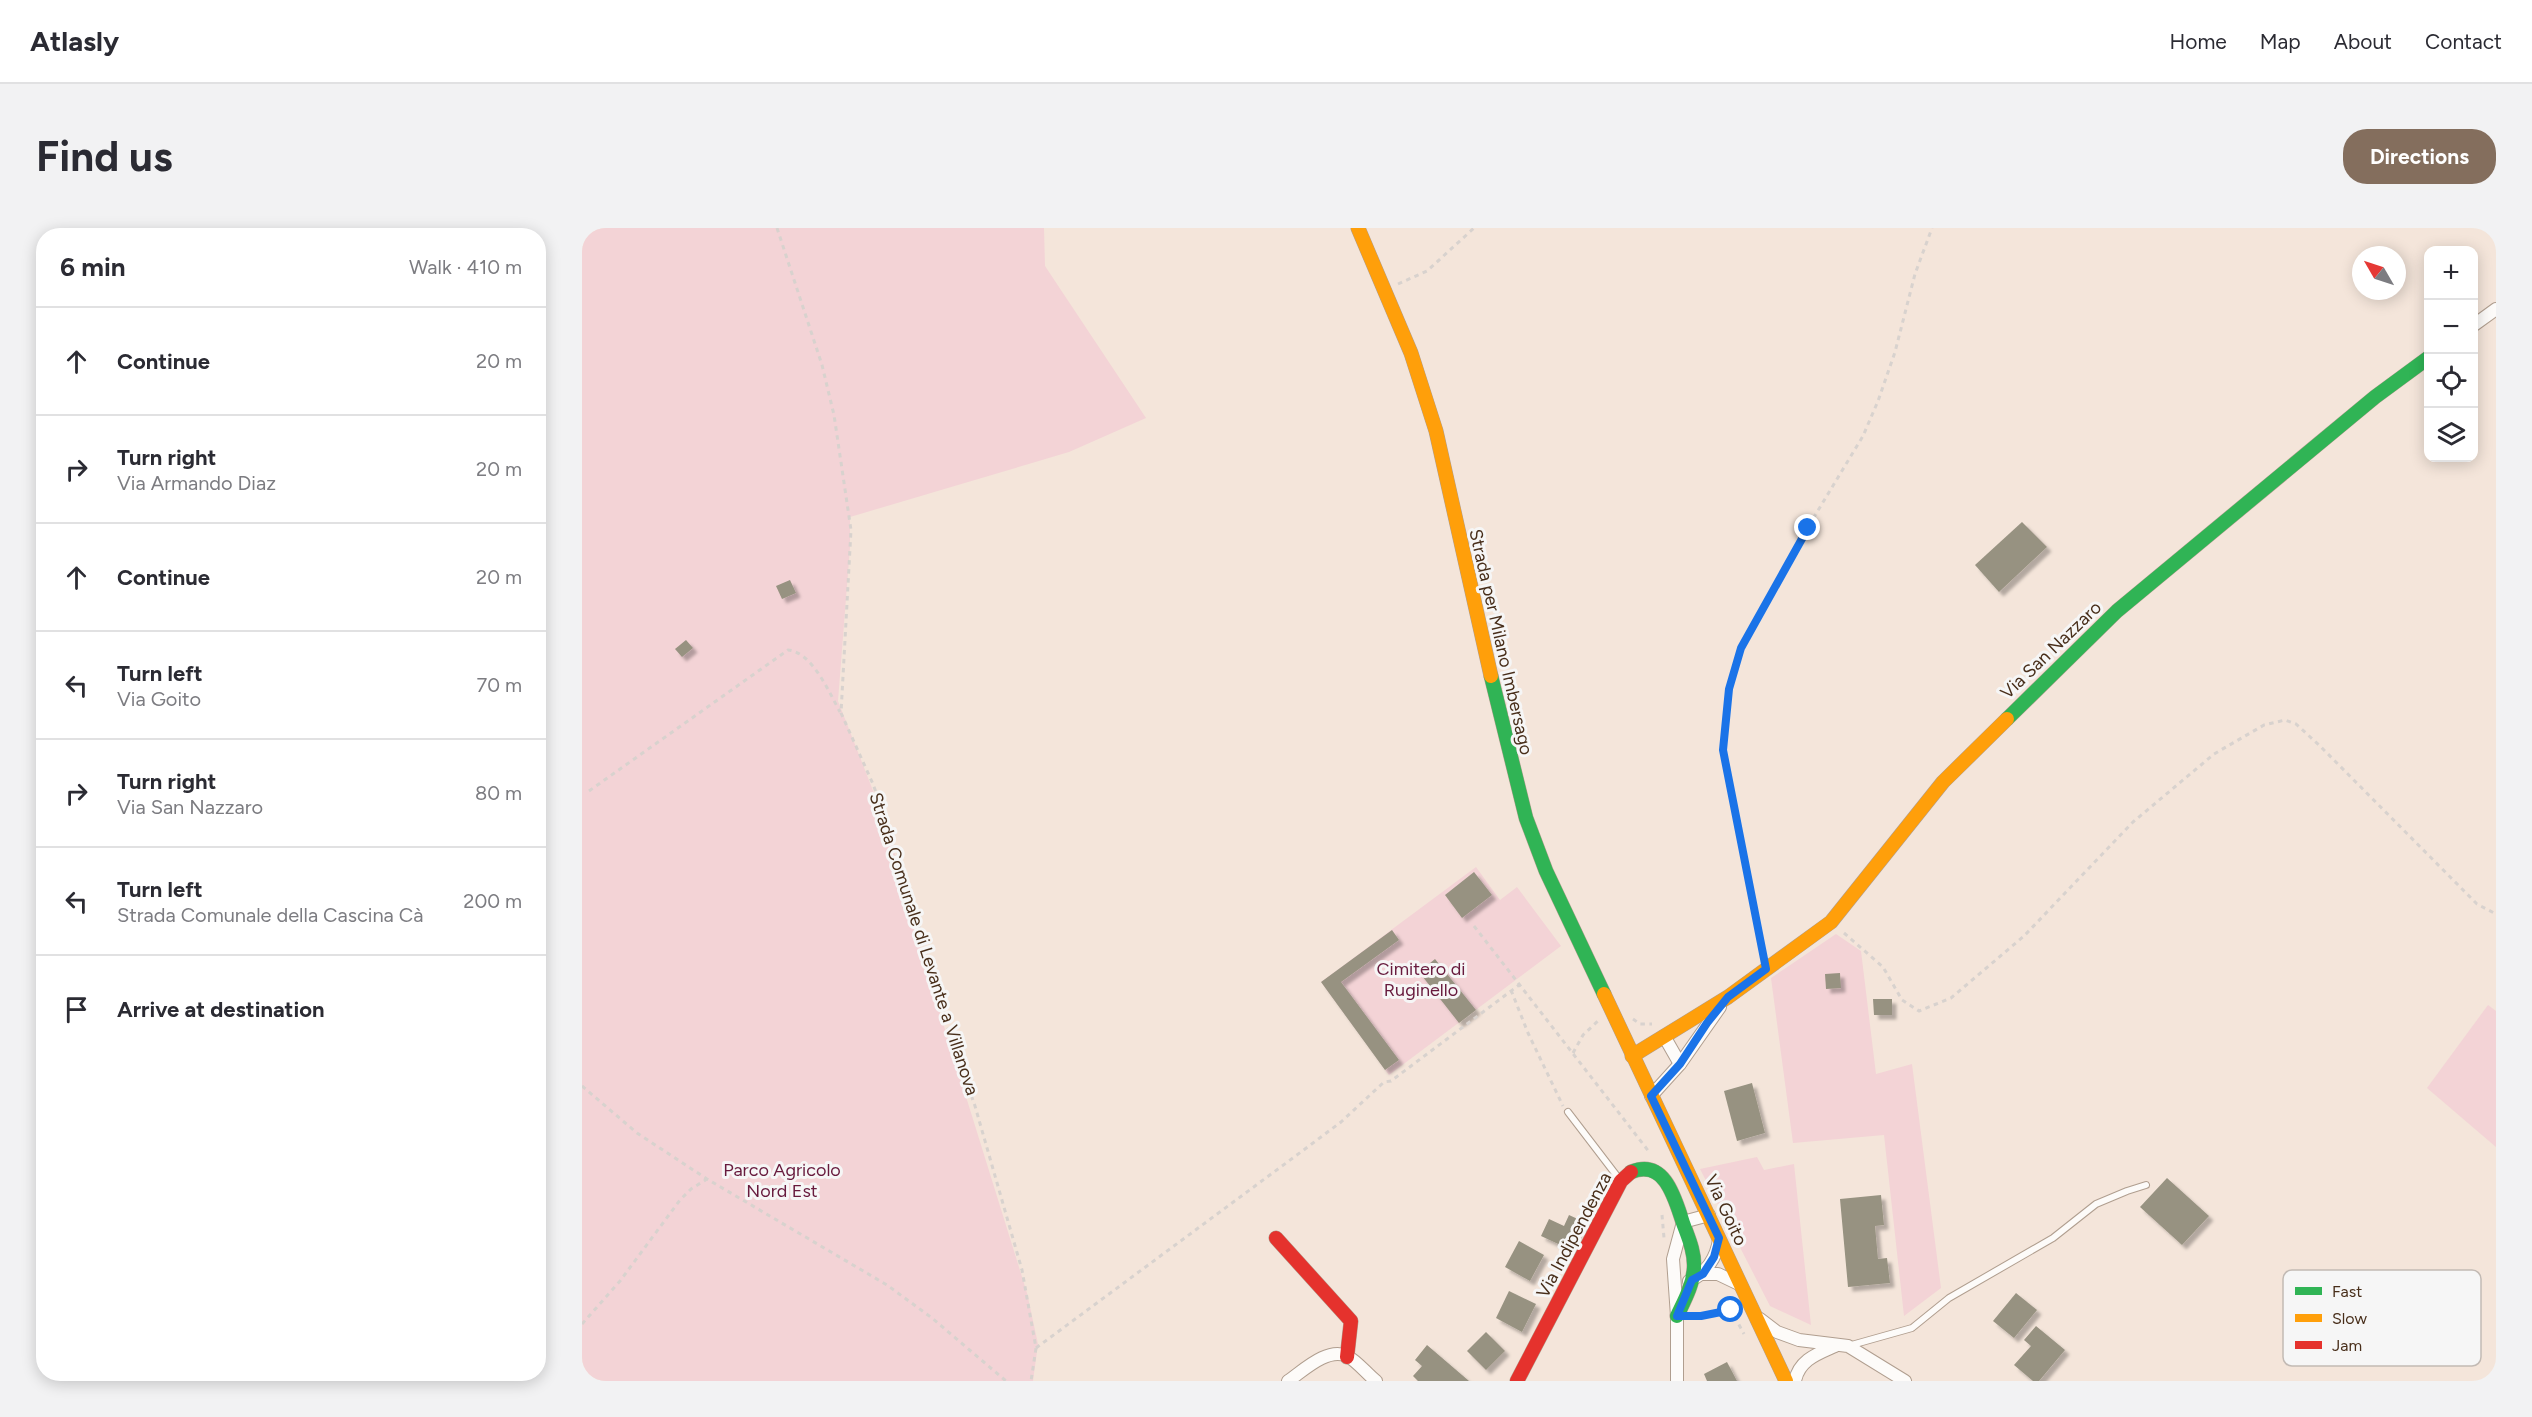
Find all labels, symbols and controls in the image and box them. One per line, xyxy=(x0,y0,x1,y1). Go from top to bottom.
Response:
text: Atlasly xyxy=(30,24,119,58)
text: Home xyxy=(2170,29,2227,54)
text: Map xyxy=(2260,29,2301,54)
text: About xyxy=(2334,29,2392,54)
text: Contact xyxy=(2425,29,2502,54)
button: Directions xyxy=(2343,129,2496,184)
text: Find us xyxy=(36,131,173,182)
north arrow xyxy=(2352,246,2406,300)
map controls xyxy=(2424,246,2478,462)
button: + xyxy=(2424,246,2478,300)
text: 6 min xyxy=(60,251,126,283)
text: Walk · 410 m xyxy=(409,255,522,279)
button: − xyxy=(2424,300,2478,354)
icon: ahead xyxy=(60,345,93,378)
text: Continue xyxy=(117,348,210,375)
text: 20 m xyxy=(476,349,522,373)
button: locate xyxy=(2424,354,2478,408)
button: layers xyxy=(2424,408,2478,462)
text: Turn right xyxy=(117,444,216,471)
icon: right xyxy=(60,453,93,486)
text: 20 m xyxy=(476,457,522,481)
text: Via Armando Diaz xyxy=(117,471,276,495)
route end xyxy=(1794,514,1820,540)
street label: Strada per Milano Imbersago xyxy=(1464,527,1538,757)
icon: ahead xyxy=(60,561,93,594)
text: Continue xyxy=(117,564,210,591)
text: 20 m xyxy=(476,565,522,589)
street label: Via San Nazzaro xyxy=(1996,596,2106,704)
text: Turn left xyxy=(117,660,203,687)
icon: left xyxy=(60,669,93,702)
text: 70 m xyxy=(476,673,522,697)
text: Via Goito xyxy=(117,687,201,711)
text: Turn right xyxy=(117,768,216,795)
icon: right xyxy=(60,777,93,810)
text: 80 m xyxy=(475,781,522,805)
street label: Strada Comunale di Levante a Villanova xyxy=(865,790,983,1098)
text: Via San Nazzaro xyxy=(117,795,263,819)
text: Turn left xyxy=(117,876,203,903)
icon: left xyxy=(60,885,93,918)
text: 200 m xyxy=(463,889,522,913)
text: Strada Comunale della Cascina Cà xyxy=(117,903,423,927)
park label: Cimitero di Ruginello xyxy=(1377,958,1465,1001)
icon: arrive xyxy=(60,993,93,1026)
text: Arrive at destination xyxy=(117,996,325,1023)
park label: Parco Agricolo Nord Est xyxy=(723,1159,841,1202)
street label: Via Indipendenza xyxy=(1532,1169,1616,1301)
street label: Via Goito xyxy=(1700,1171,1752,1249)
legend xyxy=(2283,1270,2481,1366)
text: Fast xyxy=(2332,1282,2362,1301)
route start xyxy=(1717,1296,1743,1322)
text: Slow xyxy=(2332,1309,2367,1328)
text: Jam xyxy=(2332,1336,2362,1355)

